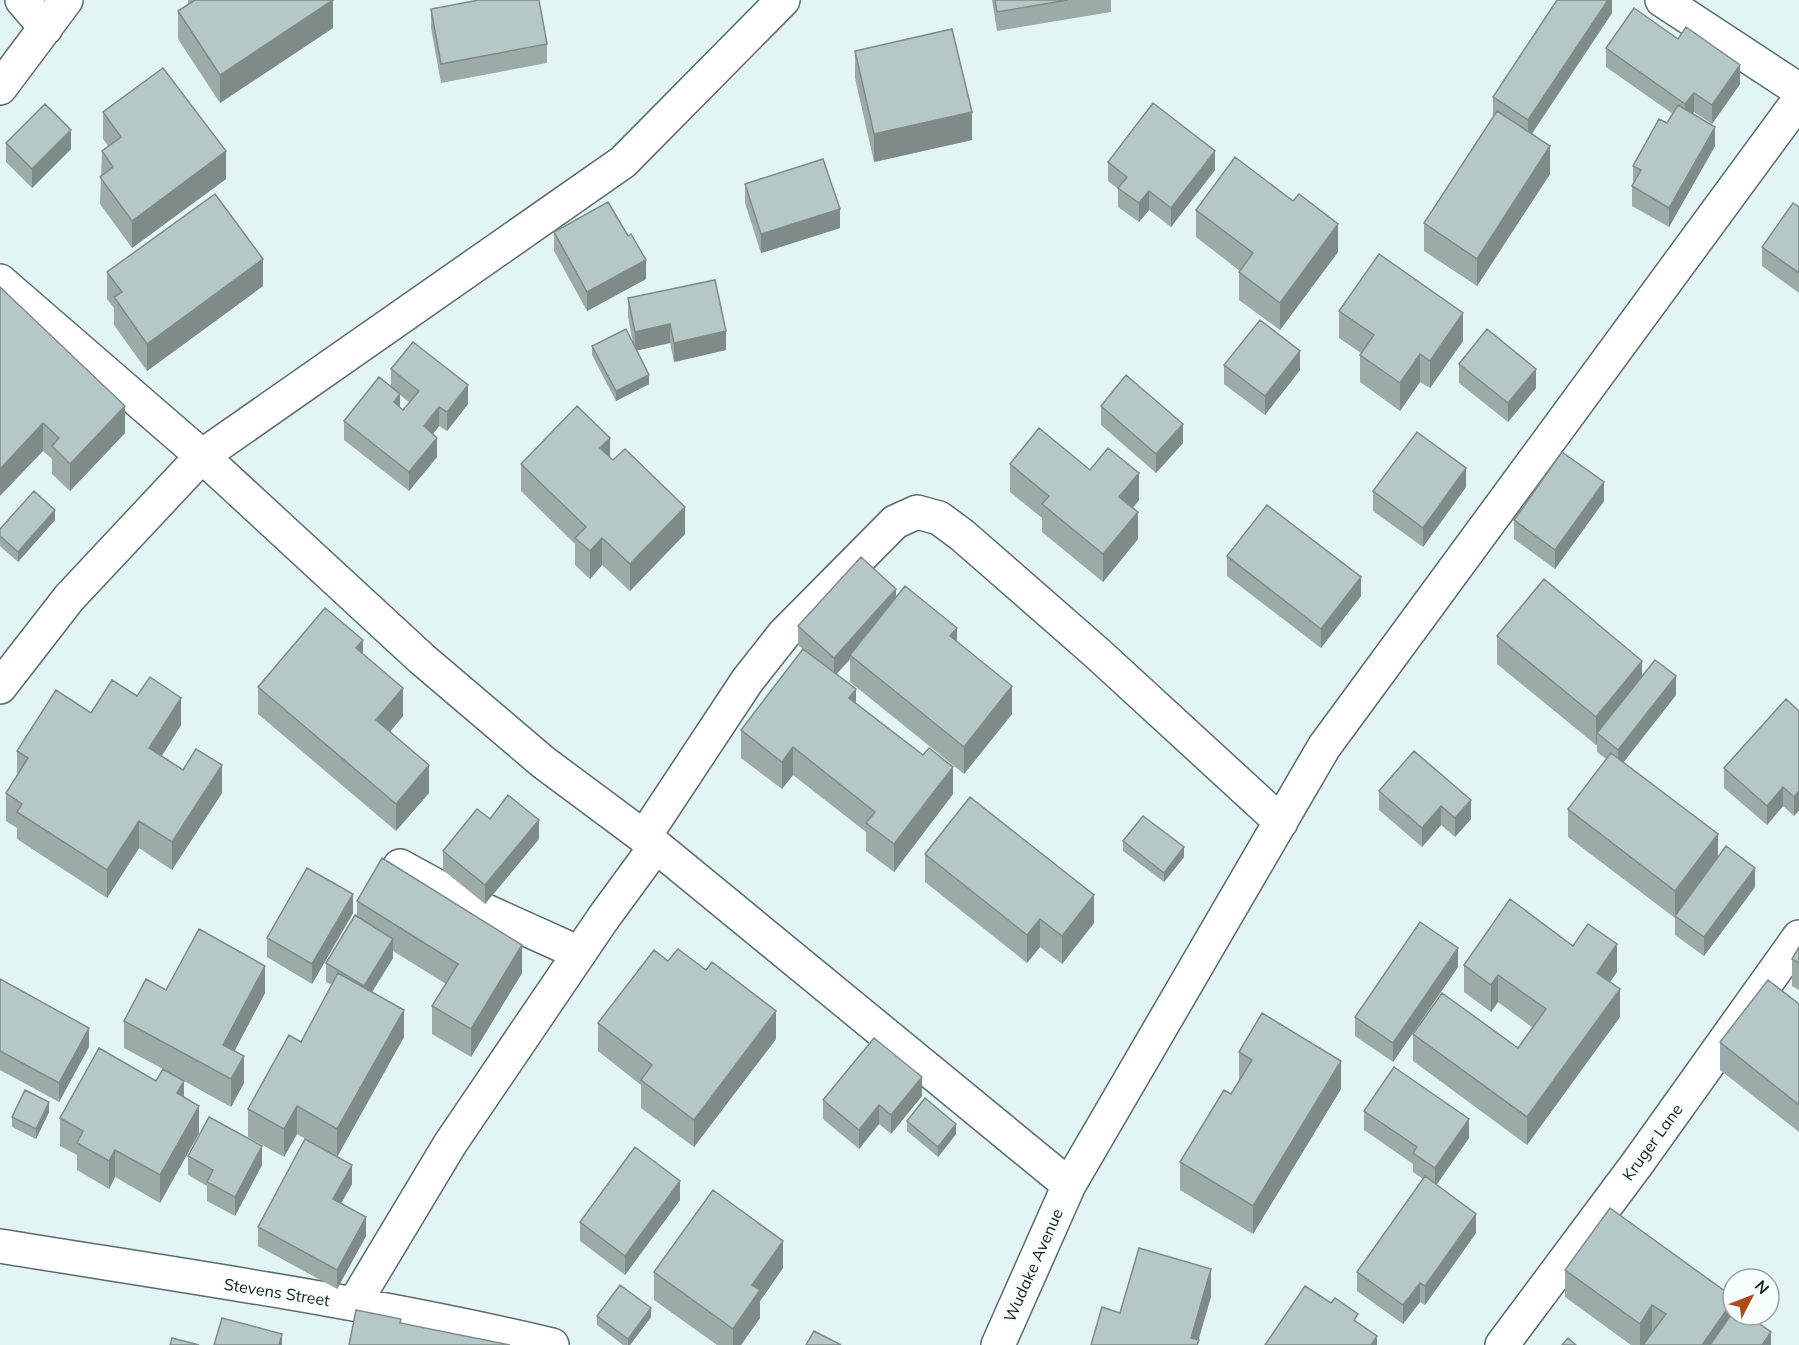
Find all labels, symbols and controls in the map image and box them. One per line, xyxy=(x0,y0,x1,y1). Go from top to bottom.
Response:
street label: Kruger Lane xyxy=(1617,1100,1687,1184)
street label: Wudake Avenue xyxy=(999,1205,1067,1325)
north arrow xyxy=(1721,1267,1781,1327)
street label: Stevens Street xyxy=(223,1274,332,1310)
text: N xyxy=(1751,1276,1774,1298)

